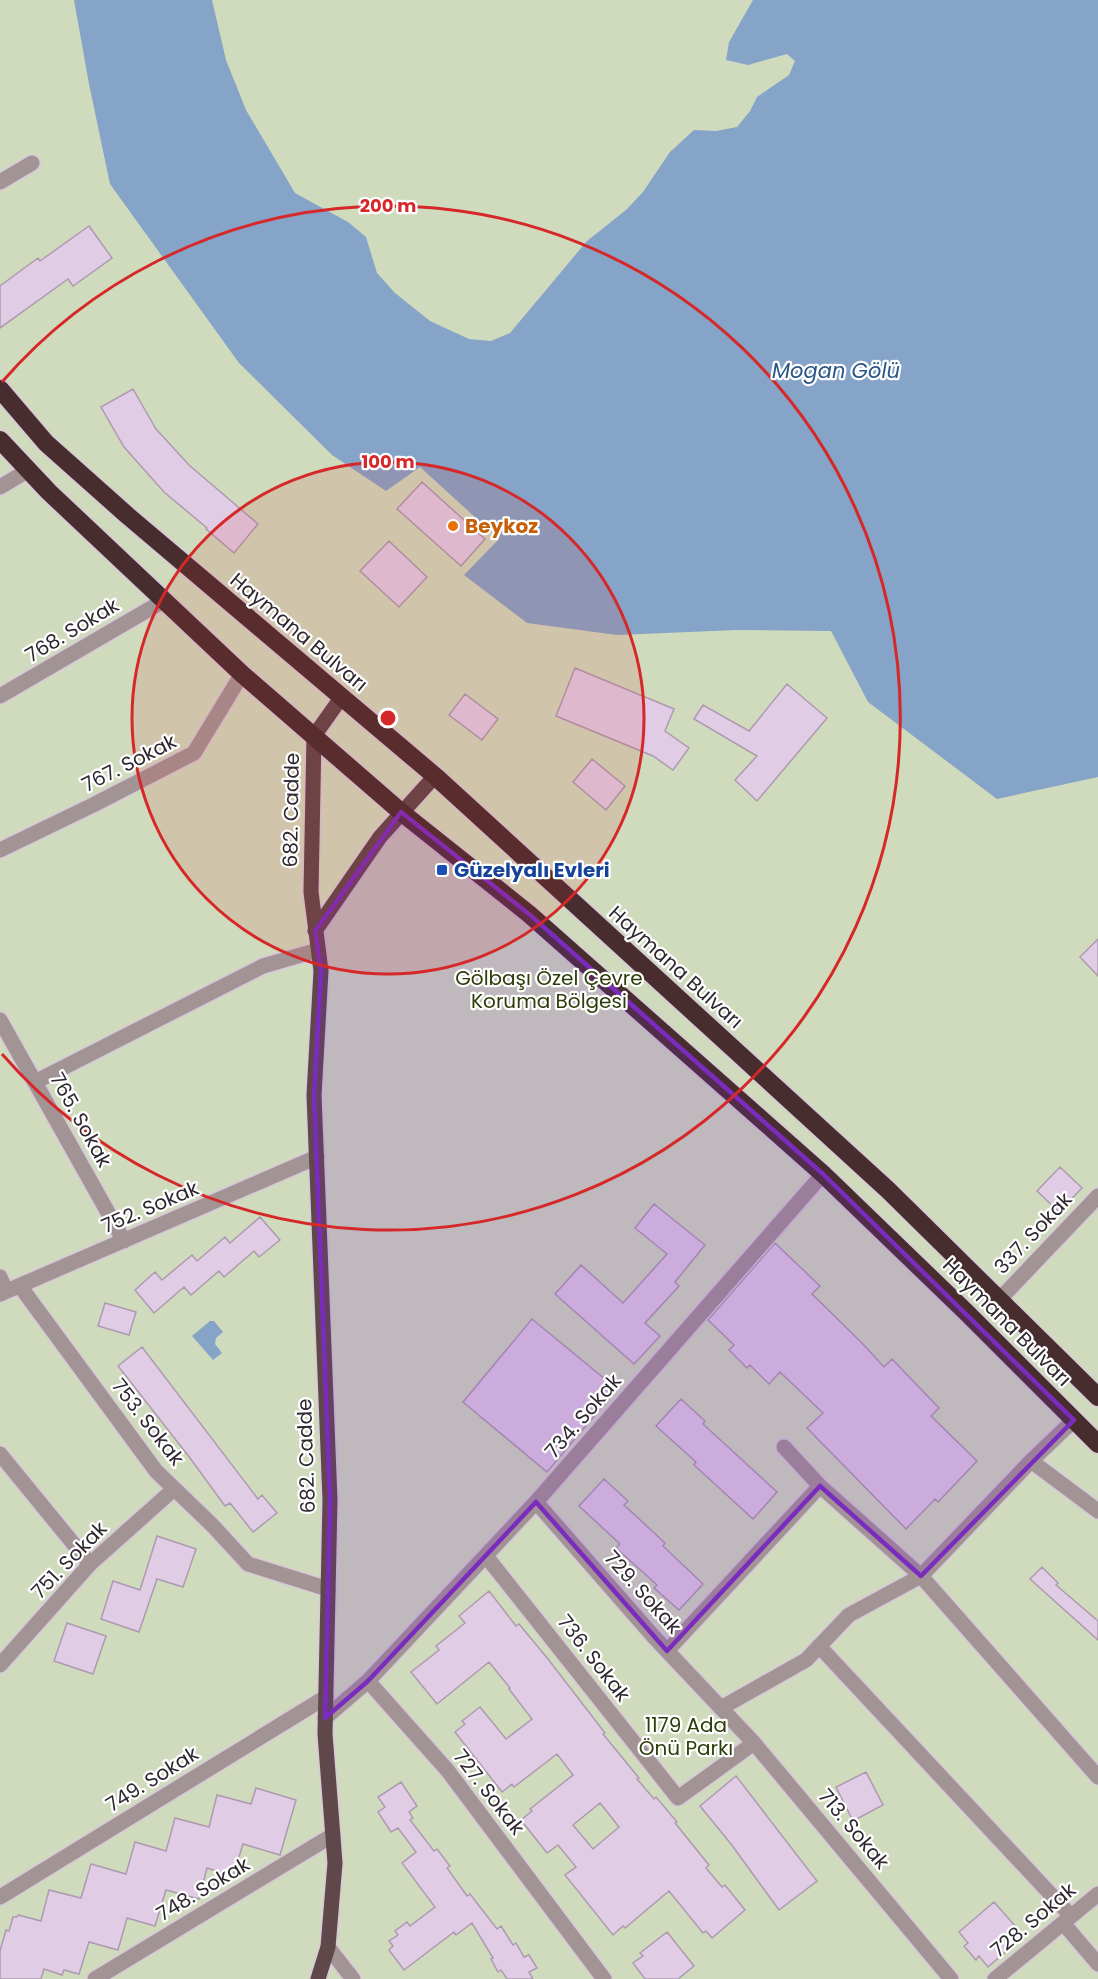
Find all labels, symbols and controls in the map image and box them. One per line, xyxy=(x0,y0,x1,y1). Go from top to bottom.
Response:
text: 200 m xyxy=(360,193,416,218)
water label: Mogan Gölü xyxy=(772,356,900,385)
text: 100 m xyxy=(361,449,415,474)
place label: Beykoz xyxy=(465,512,538,540)
marker: Beykoz xyxy=(446,519,460,533)
street label: Haymana Bulvarı xyxy=(224,566,374,698)
street label: 768. Sokak xyxy=(20,591,125,669)
centre of rings xyxy=(378,708,398,728)
street label: 767. Sokak xyxy=(77,727,182,799)
street label: 682. Cadde xyxy=(276,752,306,868)
place label: Güzelyalı Evleri xyxy=(454,856,610,884)
marker: Güzelyalı Evleri xyxy=(435,863,449,877)
street label: Haymana Bulvarı xyxy=(603,899,749,1035)
park label: Gölbaşı Özel Çevre Koruma Bölgesi xyxy=(455,964,643,1015)
street label: 765. Sokak xyxy=(43,1068,119,1173)
street label: 752. Sokak xyxy=(97,1174,204,1240)
street label: 337. Sokak xyxy=(988,1185,1079,1280)
street label: Haymana Bulvarı xyxy=(936,1251,1078,1393)
street label: 734. Sokak xyxy=(538,1367,628,1464)
street label: 753. Sokak xyxy=(105,1373,191,1472)
street label: 682. Cadde xyxy=(290,1398,322,1514)
street label: 751. Sokak xyxy=(25,1514,114,1605)
street label: 729. Sokak xyxy=(598,1544,688,1640)
street label: 736. Sokak xyxy=(551,1609,637,1708)
park label: 1179 Ada Önü Parkı xyxy=(639,1711,733,1762)
street label: 749. Sokak xyxy=(100,1739,204,1819)
street label: 727. Sokak xyxy=(447,1743,532,1841)
street label: 713. Sokak xyxy=(812,1783,896,1876)
street label: 748. Sokak xyxy=(151,1850,256,1928)
street label: 728. Sokak xyxy=(984,1876,1082,1964)

